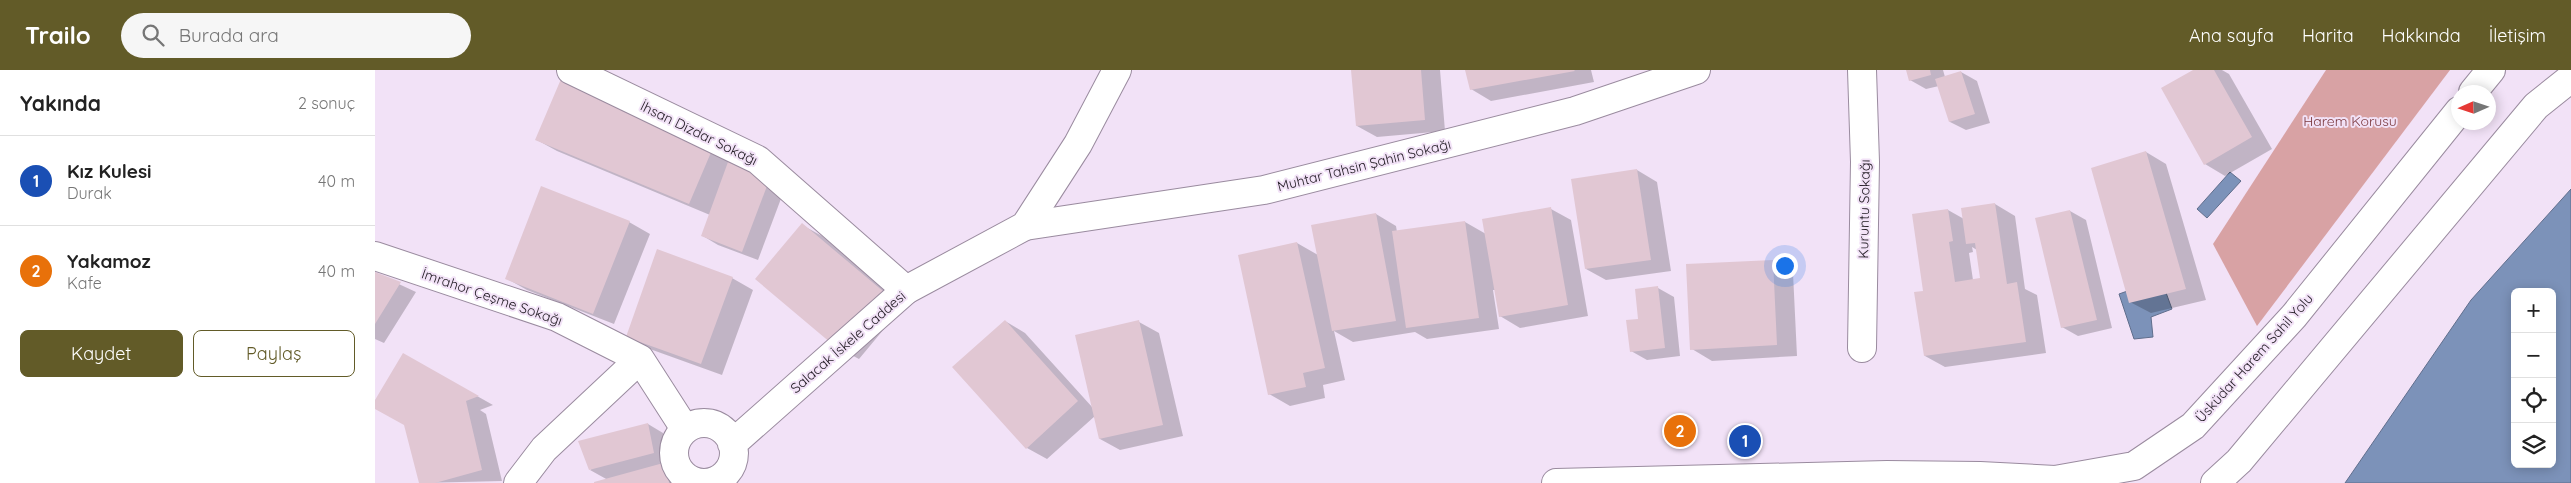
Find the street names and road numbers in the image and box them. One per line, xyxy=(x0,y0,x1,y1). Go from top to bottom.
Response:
street label: İhsan Dizdar Sokağı xyxy=(637,97,761,169)
street label: Muhtar Tahsin Şahin Sokağı xyxy=(1275,135,1453,195)
street label: Kuruntu Sokağı xyxy=(1854,159,1874,259)
street label: İmrahor Çeşme Sokağı xyxy=(419,264,565,330)
street label: Salacak İskele Caddesi xyxy=(787,287,909,397)
street label: Üsküdar Harem Sahil Yolu xyxy=(2191,290,2317,426)

